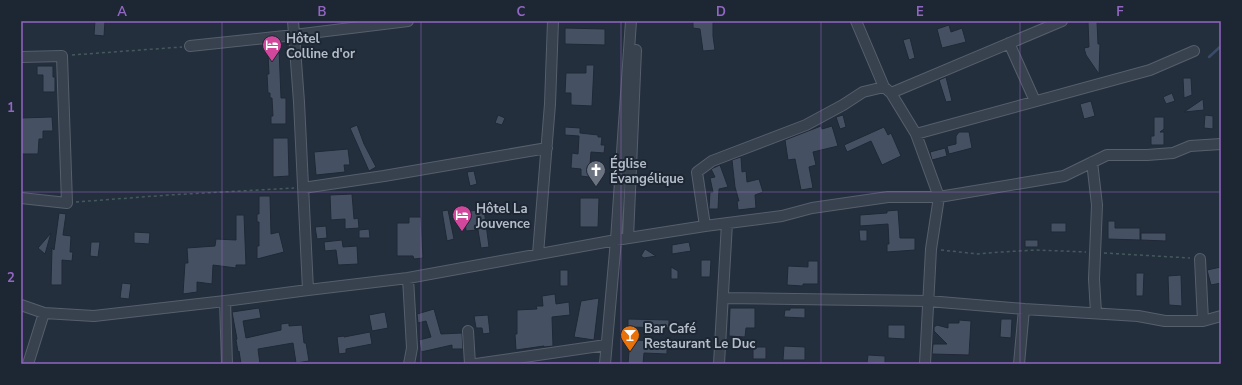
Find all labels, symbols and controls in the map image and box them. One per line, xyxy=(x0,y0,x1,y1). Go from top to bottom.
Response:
text: A xyxy=(117,3,127,21)
text: B xyxy=(318,3,327,21)
text: C xyxy=(517,3,526,21)
text: D xyxy=(716,3,726,21)
text: E xyxy=(916,3,924,21)
text: F xyxy=(1116,3,1124,21)
place label: Hôtel Colline d'or xyxy=(286,30,356,63)
hotel icon: Hôtel Colline d'or xyxy=(261,34,283,62)
text: 1 xyxy=(7,99,15,117)
place label: Église Évangélique xyxy=(610,155,684,188)
church icon: Église Évangélique xyxy=(585,159,607,187)
place label: Hôtel La Jouvence xyxy=(475,200,530,233)
hotel icon: Hôtel La Jouvence xyxy=(451,204,473,232)
text: 2 xyxy=(7,269,15,287)
place label: Bar Café Restaurant Le Duc xyxy=(644,320,755,353)
bar icon: Bar Café Restaurant Le Duc xyxy=(619,324,641,352)

